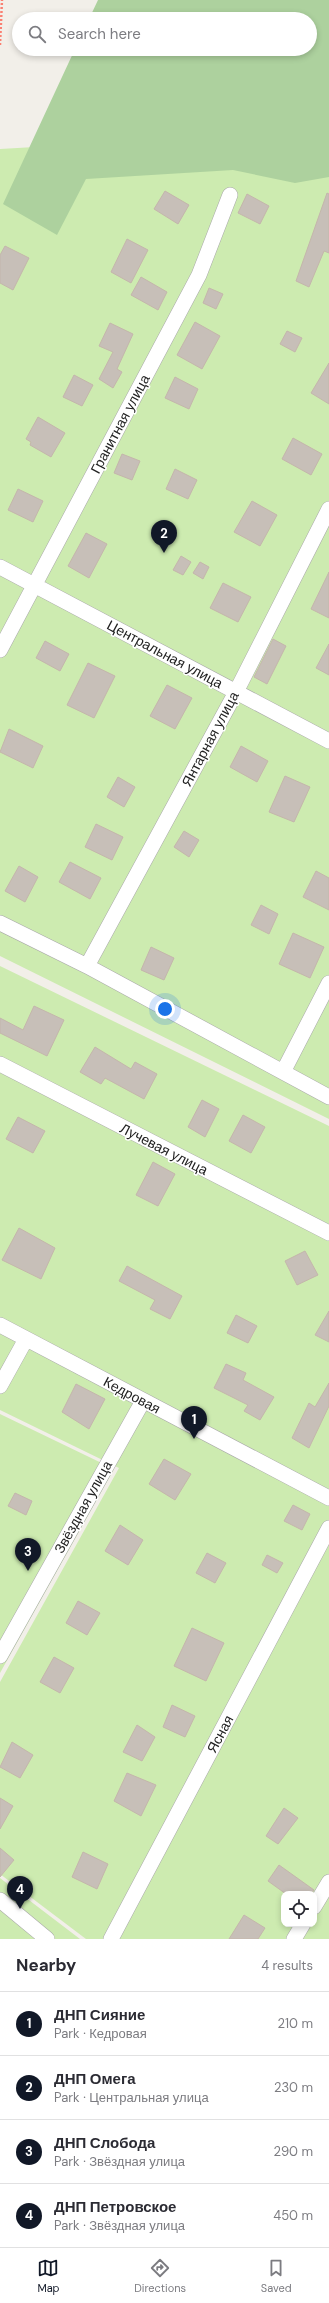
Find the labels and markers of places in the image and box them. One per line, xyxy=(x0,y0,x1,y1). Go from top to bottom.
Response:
pin: 2 xyxy=(151,520,177,553)
pin: 1 xyxy=(181,1406,207,1439)
pin: 3 xyxy=(15,1538,41,1571)
pin: 4 xyxy=(7,1876,33,1909)

